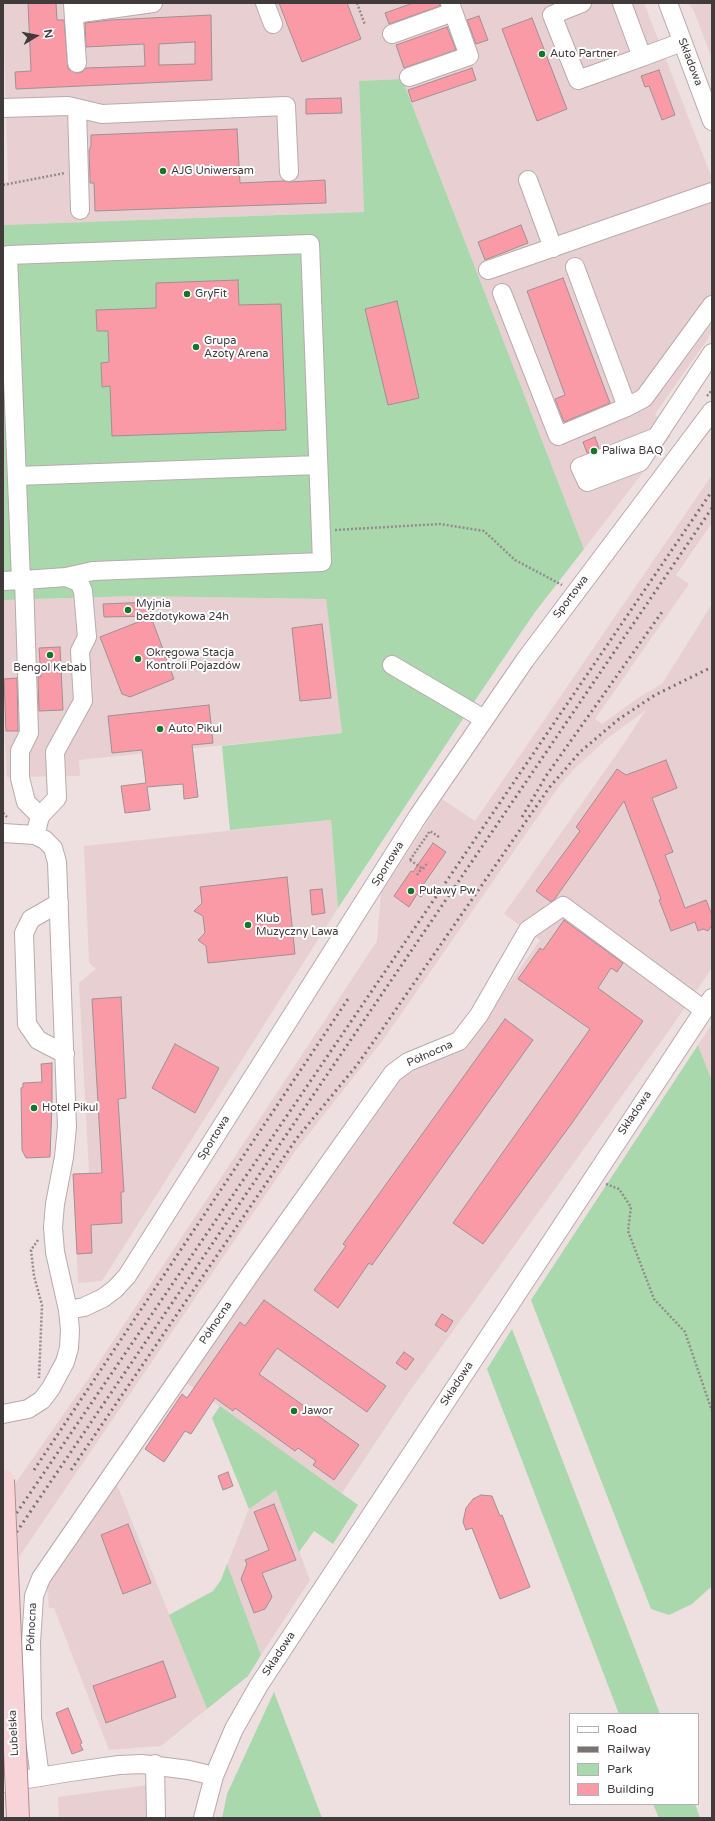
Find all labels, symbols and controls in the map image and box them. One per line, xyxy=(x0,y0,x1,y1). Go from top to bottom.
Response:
north arrow xyxy=(16,16,56,56)
text: N xyxy=(41,28,55,39)
street label: Składowa xyxy=(675,36,705,88)
place label: Auto Partner xyxy=(550,47,617,61)
marker: Auto Partner xyxy=(537,49,547,59)
place label: AJG Uniwersam xyxy=(171,164,254,178)
marker: AJG Uniwersam xyxy=(158,166,168,176)
place label: GryFit xyxy=(195,287,227,301)
marker: GryFit xyxy=(182,289,192,299)
place label: Grupa Azoty Arena xyxy=(204,334,269,360)
marker: Grupa Azoty Arena xyxy=(191,342,201,352)
place label: Paliwa BAQ xyxy=(602,444,663,458)
marker: Paliwa BAQ xyxy=(589,446,599,456)
street label: Sportowa xyxy=(551,573,591,621)
place label: Myjnia bezdotykowa 24h xyxy=(136,597,229,623)
marker: Myjnia bezdotykowa 24h xyxy=(123,605,133,615)
place label: Okręgowa Stacja Kontroli Pojazdów xyxy=(146,646,241,672)
marker: Bengol Kebab xyxy=(45,650,55,660)
marker: Okręgowa Stacja Kontroli Pojazdów xyxy=(133,654,143,664)
place label: Bengol Kebab xyxy=(13,661,87,675)
place label: Auto Pikul xyxy=(168,722,222,736)
marker: Auto Pikul xyxy=(155,724,165,734)
street label: Sportowa xyxy=(369,839,407,889)
place label: Puławy Pw xyxy=(419,884,476,898)
marker: Puławy Pw xyxy=(406,886,416,896)
place label: Klub Muzyczny Lawa xyxy=(256,912,338,938)
marker: Klub Muzyczny Lawa xyxy=(243,920,253,930)
street label: Północna xyxy=(405,1038,455,1070)
street label: Składowa xyxy=(616,1089,654,1137)
place label: Hotel Pikul xyxy=(42,1101,98,1115)
marker: Hotel Pikul xyxy=(29,1103,39,1113)
street label: Sportowa xyxy=(195,1113,233,1163)
street label: Północna xyxy=(197,1299,235,1347)
street label: Składowa xyxy=(438,1359,476,1409)
place label: Jawor xyxy=(302,1404,333,1418)
marker: Jawor xyxy=(289,1406,299,1416)
street label: Północna xyxy=(24,1602,40,1652)
street label: Składowa xyxy=(260,1629,298,1679)
street label: Lubelska xyxy=(6,1710,22,1756)
legend xyxy=(569,1713,699,1805)
text: Road xyxy=(607,1722,637,1736)
text: Railway xyxy=(607,1742,651,1756)
text: Park xyxy=(607,1762,633,1776)
text: Building xyxy=(607,1782,654,1796)

